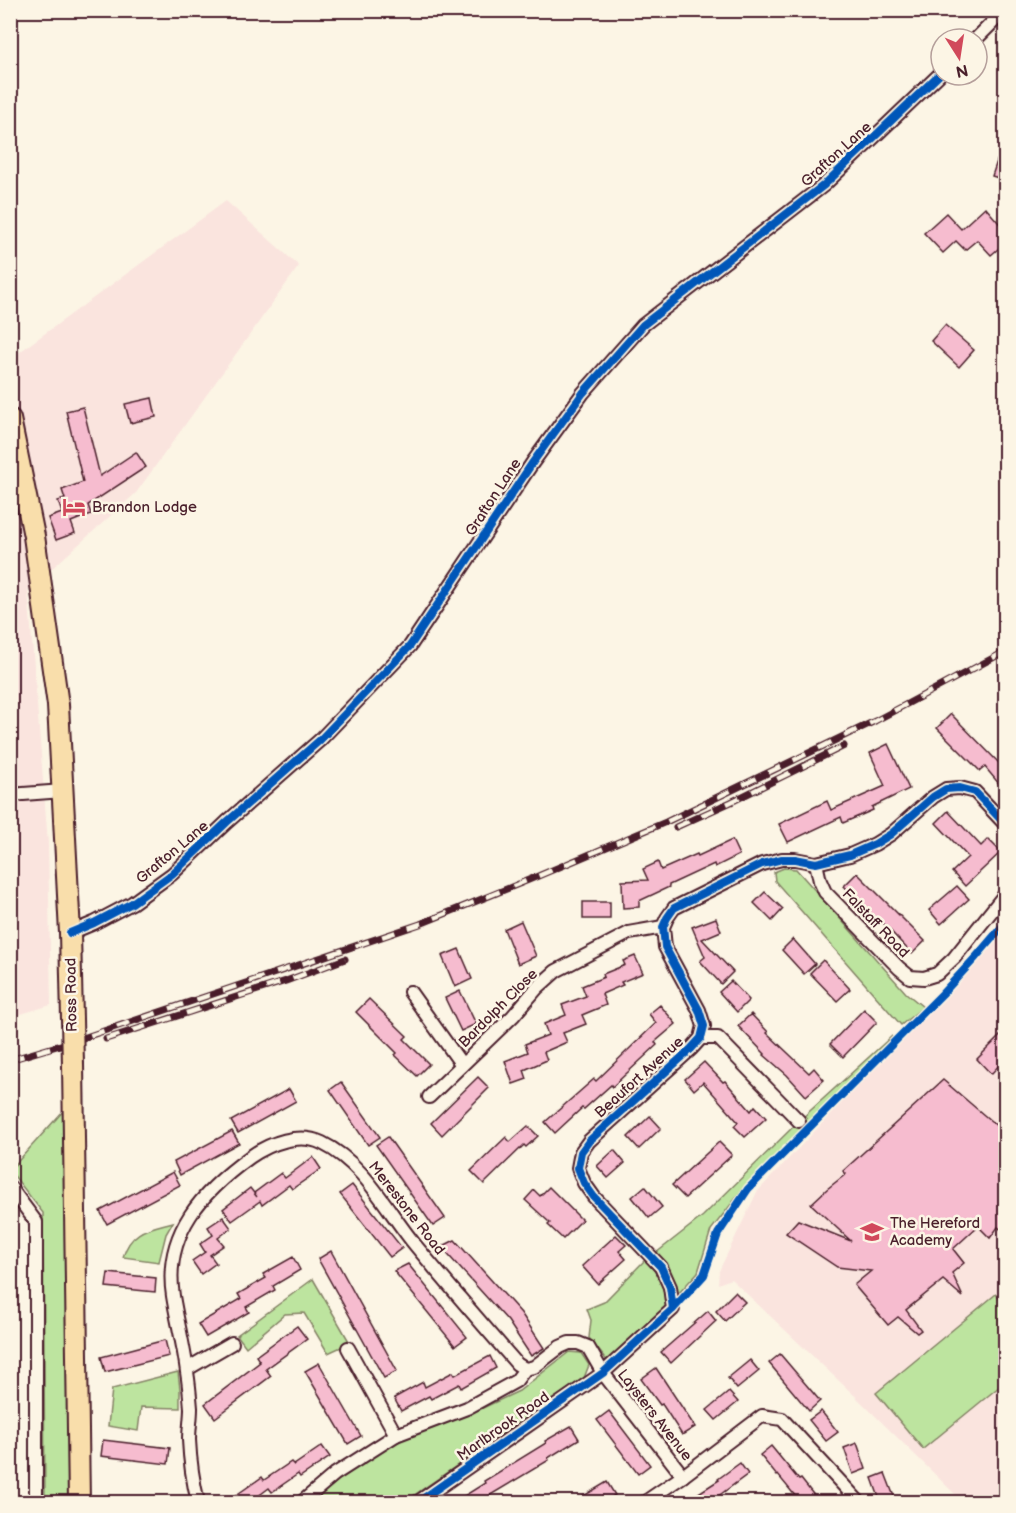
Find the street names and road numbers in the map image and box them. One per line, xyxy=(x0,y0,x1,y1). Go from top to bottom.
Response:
street label: Grafton Lane xyxy=(797,118,876,191)
street label: Grafton Lane xyxy=(461,455,526,540)
street label: Grafton Lane xyxy=(132,817,212,888)
street label: Falstaff Road xyxy=(838,885,913,962)
street label: Ross Road xyxy=(61,958,82,1032)
street label: Bardolph Close xyxy=(455,965,542,1052)
street label: Beaufort Avenue xyxy=(591,1032,688,1122)
street label: Merestone Road xyxy=(364,1158,449,1259)
street label: Laysters Avenue xyxy=(613,1366,696,1465)
street label: Marlbrook Road xyxy=(453,1388,553,1465)

